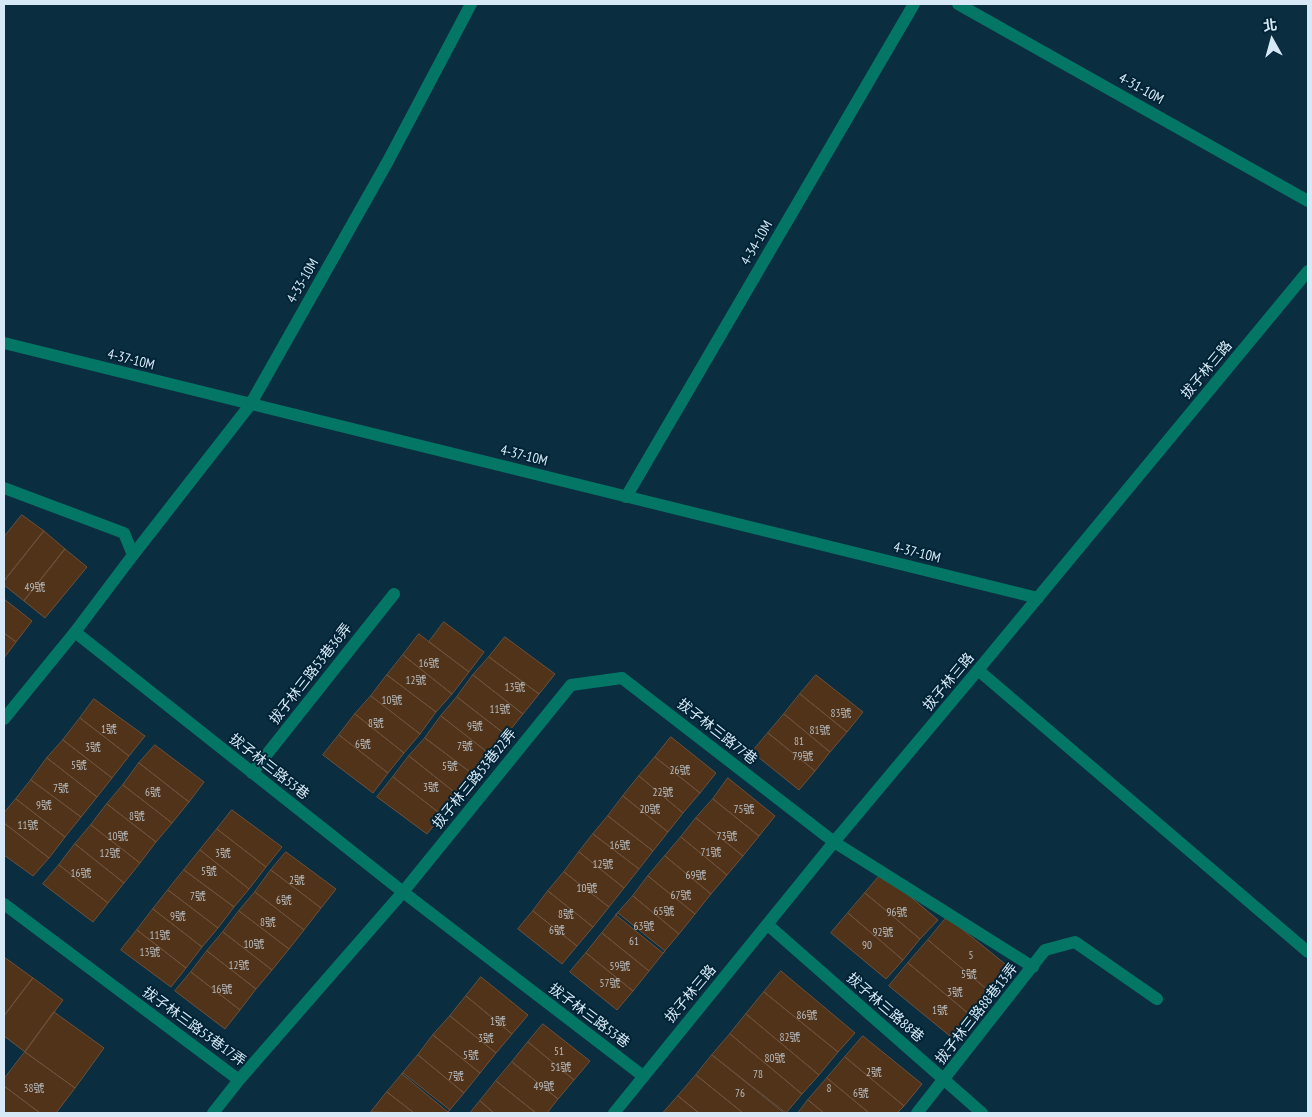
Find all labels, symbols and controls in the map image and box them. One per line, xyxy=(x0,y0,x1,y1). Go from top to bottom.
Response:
north arrow xyxy=(1247,15,1297,65)
text: 北 xyxy=(1262,15,1278,35)
street label: 4-31-10M xyxy=(1116,70,1166,108)
street label: 4-34-10M xyxy=(738,218,776,268)
street label: 4-33-10M xyxy=(284,256,322,306)
street label: 拔子林三路 xyxy=(1178,338,1236,402)
street label: 4-37-10M xyxy=(106,346,156,374)
street label: 4-37-10M xyxy=(499,442,549,470)
street label: 4-37-10M xyxy=(892,539,942,567)
house number: 49號 xyxy=(25,581,45,595)
street label: 拔子林三路53巷36弄 xyxy=(266,620,356,728)
street label: 拔子林三路 xyxy=(920,650,978,714)
house number: 16號 xyxy=(419,657,439,671)
house number: 12號 xyxy=(406,674,426,688)
house number: 13號 xyxy=(505,681,525,695)
house number: 10號 xyxy=(382,694,402,708)
street label: 拔子林三路77巷 xyxy=(674,696,760,768)
house number: 11號 xyxy=(490,703,510,717)
house number: 83號 xyxy=(831,707,851,721)
house number: 8號 xyxy=(368,717,384,731)
house number: 9號 xyxy=(467,720,483,734)
house number: 1號 xyxy=(101,723,117,737)
house number: 81號 xyxy=(810,724,830,738)
street label: 拔子林三路53巷22弄 xyxy=(430,726,520,832)
street label: 拔子林三路53巷 xyxy=(226,731,312,803)
house number: 81 xyxy=(794,735,804,749)
house number: 6號 xyxy=(355,738,371,752)
house number: 7號 xyxy=(457,740,473,754)
house number: 3號 xyxy=(85,741,101,755)
house number: 79號 xyxy=(793,750,813,764)
house number: 5號 xyxy=(71,759,87,773)
house number: 5號 xyxy=(442,760,458,774)
house number: 26號 xyxy=(670,764,690,778)
house number: 3號 xyxy=(423,781,439,795)
house number: 7號 xyxy=(53,782,69,796)
house number: 6號 xyxy=(145,786,161,800)
house number: 22號 xyxy=(653,786,673,800)
house number: 9號 xyxy=(36,799,52,813)
house number: 20號 xyxy=(640,803,660,817)
house number: 75號 xyxy=(734,803,754,817)
house number: 8號 xyxy=(129,810,145,824)
house number: 11號 xyxy=(18,819,38,833)
house number: 10號 xyxy=(108,830,128,844)
house number: 73號 xyxy=(717,830,737,844)
house number: 16號 xyxy=(610,839,630,853)
house number: 71號 xyxy=(701,846,721,860)
house number: 12號 xyxy=(100,847,120,861)
house number: 3號 xyxy=(215,847,231,861)
house number: 12號 xyxy=(593,858,613,872)
house number: 5號 xyxy=(201,865,217,879)
house number: 16號 xyxy=(71,867,91,881)
house number: 69號 xyxy=(686,869,706,883)
house number: 2號 xyxy=(289,874,305,888)
house number: 10號 xyxy=(577,882,597,896)
house number: 67號 xyxy=(671,889,691,903)
house number: 7號 xyxy=(190,890,206,904)
house number: 6號 xyxy=(276,894,292,908)
house number: 65號 xyxy=(654,905,674,919)
house number: 96號 xyxy=(887,906,907,920)
house number: 8號 xyxy=(558,908,574,922)
house number: 9號 xyxy=(170,910,186,924)
house number: 8號 xyxy=(260,916,276,930)
house number: 63號 xyxy=(634,920,654,934)
house number: 6號 xyxy=(549,924,565,938)
house number: 92號 xyxy=(873,926,893,940)
house number: 11號 xyxy=(150,929,170,943)
house number: 61 xyxy=(629,935,639,949)
house number: 10號 xyxy=(244,938,264,952)
house number: 90 xyxy=(862,939,872,953)
house number: 13號 xyxy=(140,946,160,960)
house number: 5 xyxy=(969,949,973,963)
house number: 12號 xyxy=(229,959,249,973)
house number: 59號 xyxy=(610,960,630,974)
street label: 拔子林三路88巷13弄 xyxy=(932,960,1022,1068)
street label: 拔子林三路 xyxy=(662,962,720,1026)
house number: 5號 xyxy=(961,968,977,982)
street label: 拔子林三路88巷 xyxy=(843,970,927,1046)
house number: 57號 xyxy=(600,977,620,991)
street label: 拔子林三路53巷 xyxy=(545,980,633,1052)
house number: 16號 xyxy=(212,983,232,997)
street label: 拔子林三路53巷17弄 xyxy=(139,984,249,1070)
house number: 3號 xyxy=(947,986,963,1000)
house number: 1號 xyxy=(932,1004,948,1018)
house number: 86號 xyxy=(797,1009,817,1023)
house number: 1號 xyxy=(490,1015,506,1029)
house number: 82號 xyxy=(780,1031,800,1045)
house number: 3號 xyxy=(478,1032,494,1046)
house number: 51 xyxy=(554,1045,564,1059)
house number: 5號 xyxy=(463,1049,479,1063)
house number: 80號 xyxy=(765,1052,785,1066)
house number: 51號 xyxy=(551,1061,571,1075)
house number: 2號 xyxy=(866,1066,882,1080)
house number: 78 xyxy=(753,1068,763,1082)
house number: 7號 xyxy=(448,1070,464,1084)
house number: 49號 xyxy=(534,1080,554,1094)
house number: 38號 xyxy=(24,1082,44,1096)
house number: 8 xyxy=(827,1082,831,1096)
house number: 76 xyxy=(735,1087,745,1101)
house number: 6號 xyxy=(853,1087,869,1101)

